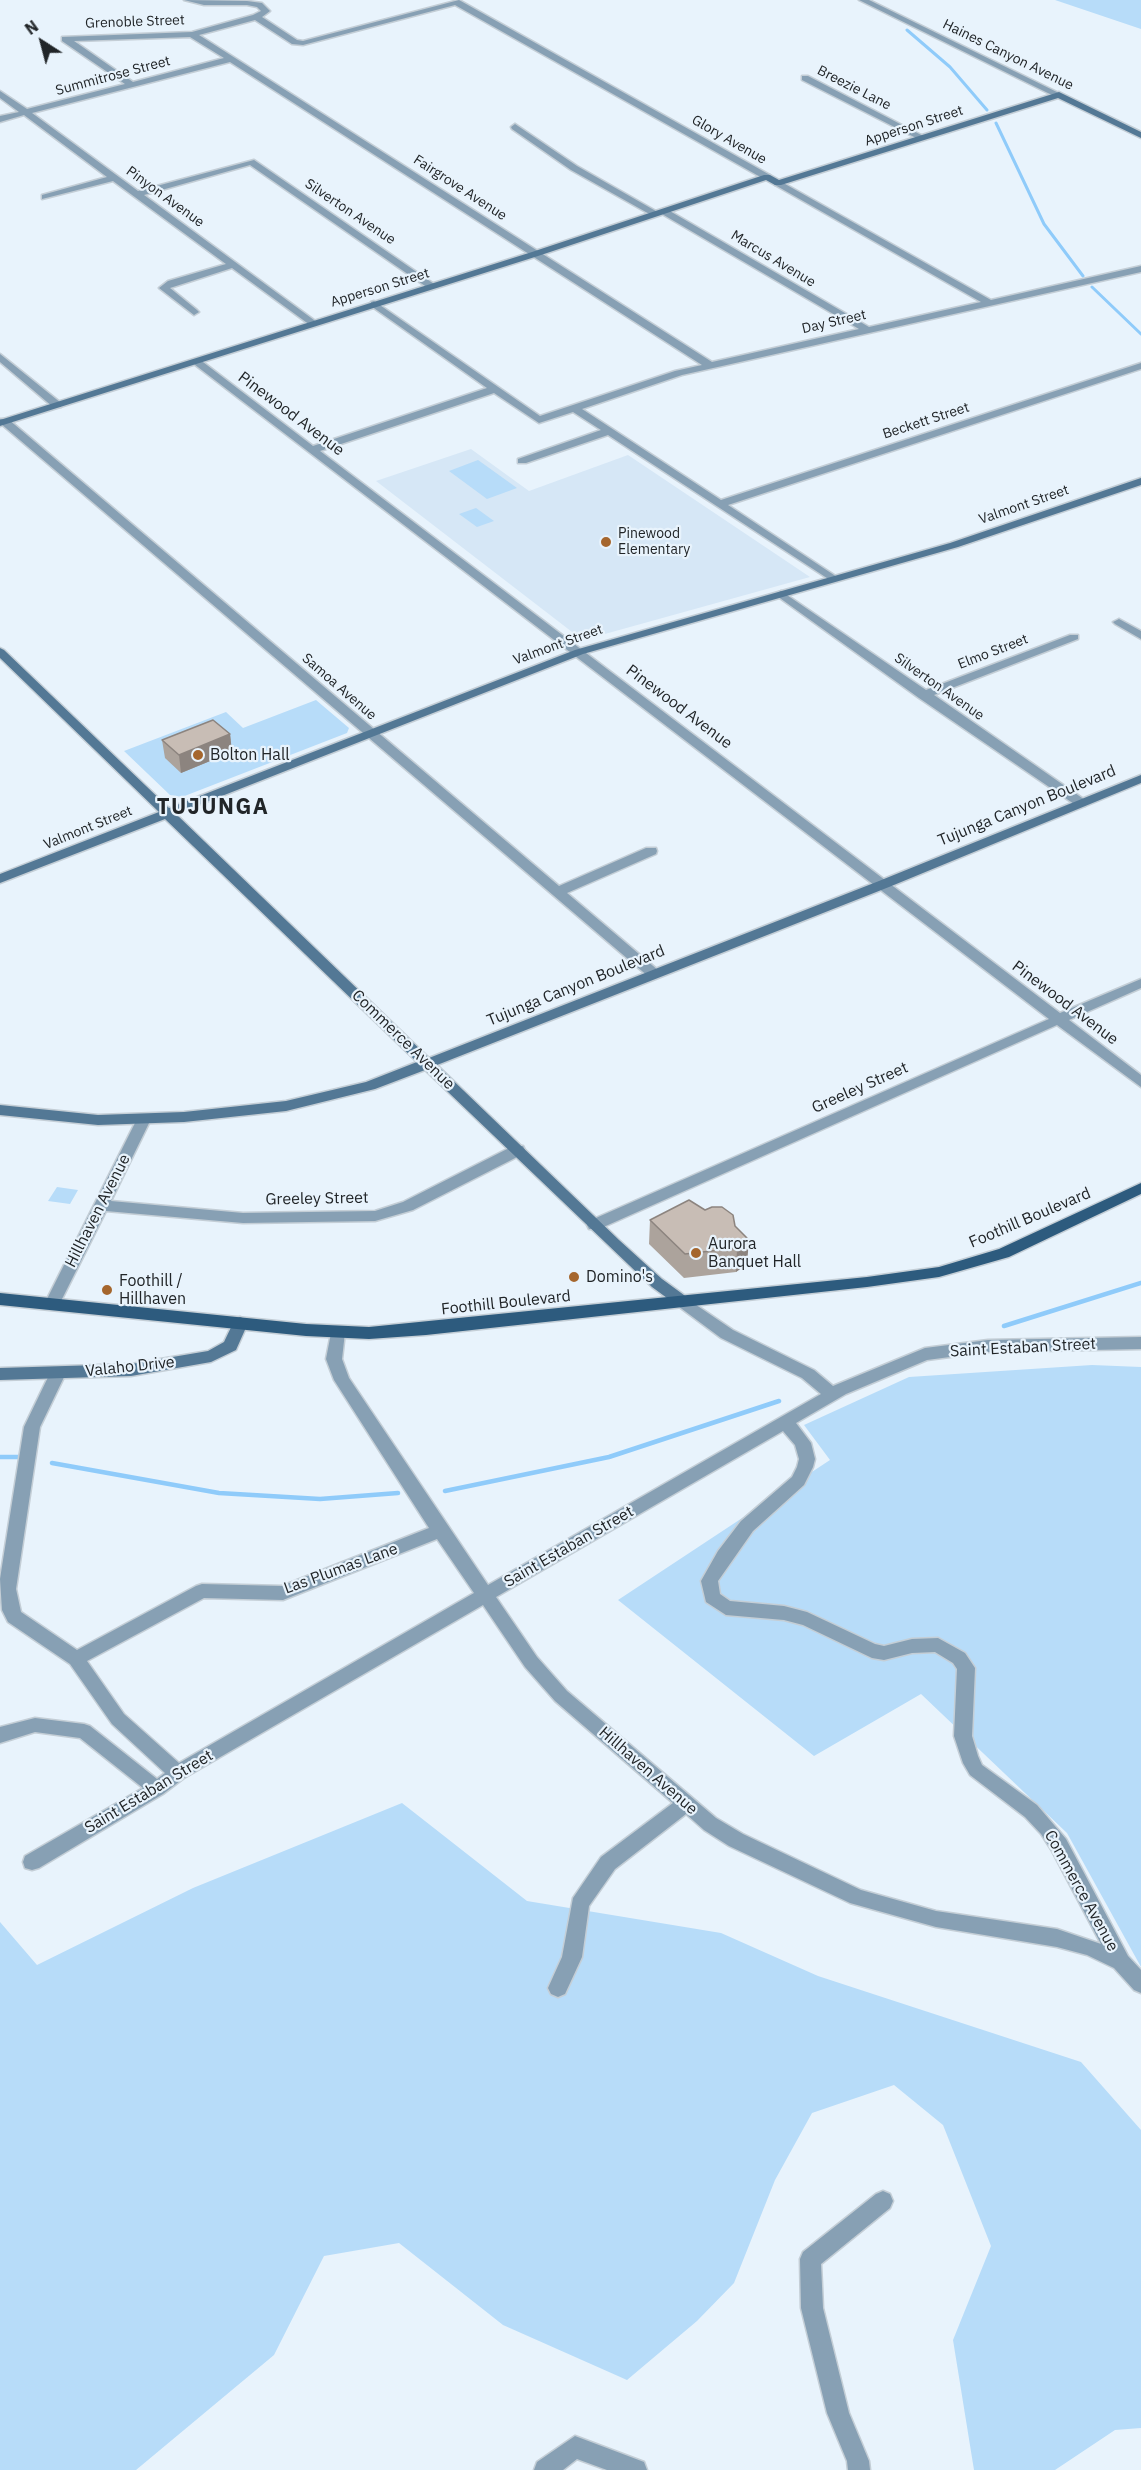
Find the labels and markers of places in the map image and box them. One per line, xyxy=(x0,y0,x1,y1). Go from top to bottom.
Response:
place label: Pinewood Elementary xyxy=(618,526,690,558)
marker: Pinewood Elementary xyxy=(599,535,613,549)
place label: Bolton Hall xyxy=(210,745,290,765)
marker: Bolton Hall xyxy=(191,748,205,762)
place label: Aurora Banquet Hall xyxy=(708,1234,801,1272)
marker: Aurora Banquet Hall xyxy=(689,1246,703,1260)
place label: Domino's xyxy=(586,1267,653,1287)
marker: Domino's xyxy=(567,1270,581,1284)
place label: Foothill / Hillhaven xyxy=(119,1271,186,1309)
marker: Foothill / Hillhaven xyxy=(100,1283,114,1297)

